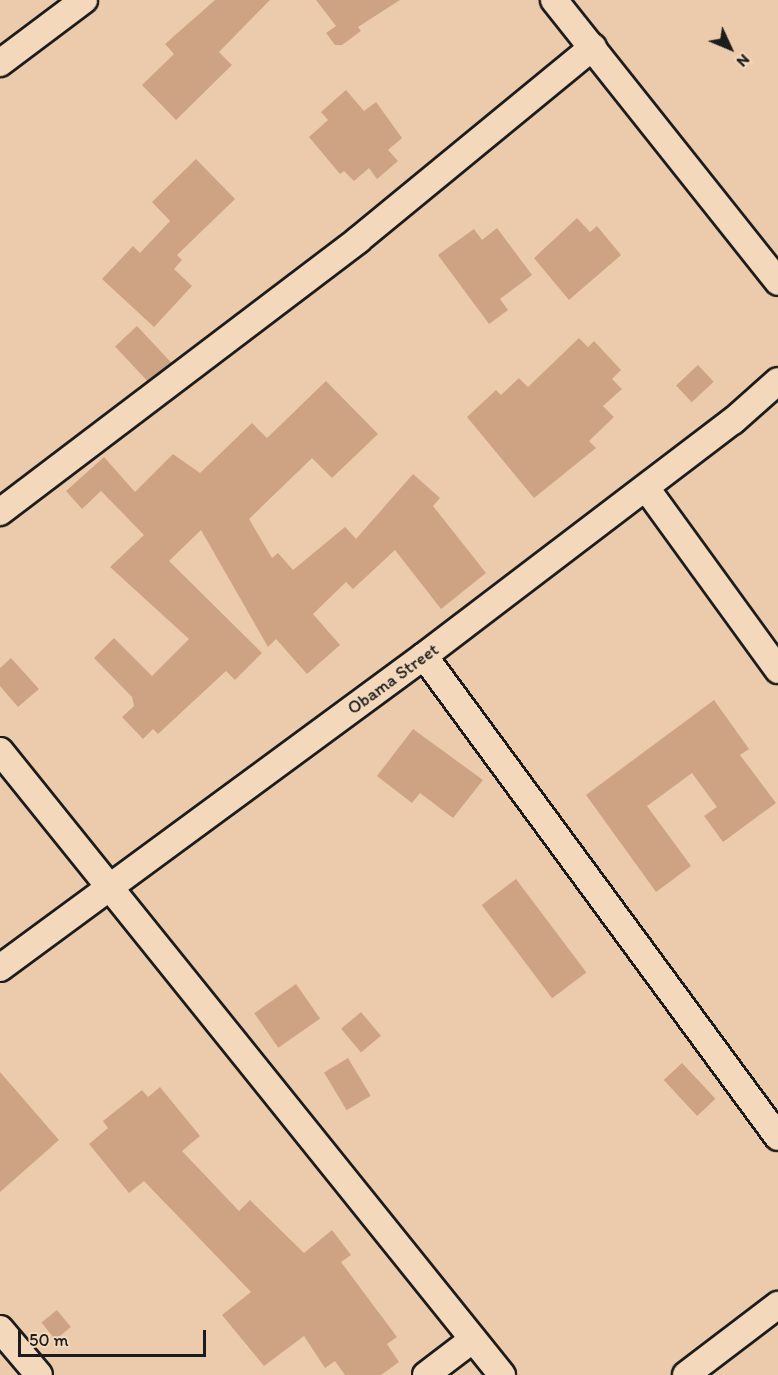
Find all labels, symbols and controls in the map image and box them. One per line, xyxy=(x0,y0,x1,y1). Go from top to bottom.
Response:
north arrow xyxy=(700,18,760,78)
text: N xyxy=(733,50,754,71)
street label: Obama Street xyxy=(343,639,443,719)
scale bar xyxy=(21,1318,208,1356)
text: 50 m xyxy=(29,1329,69,1351)

